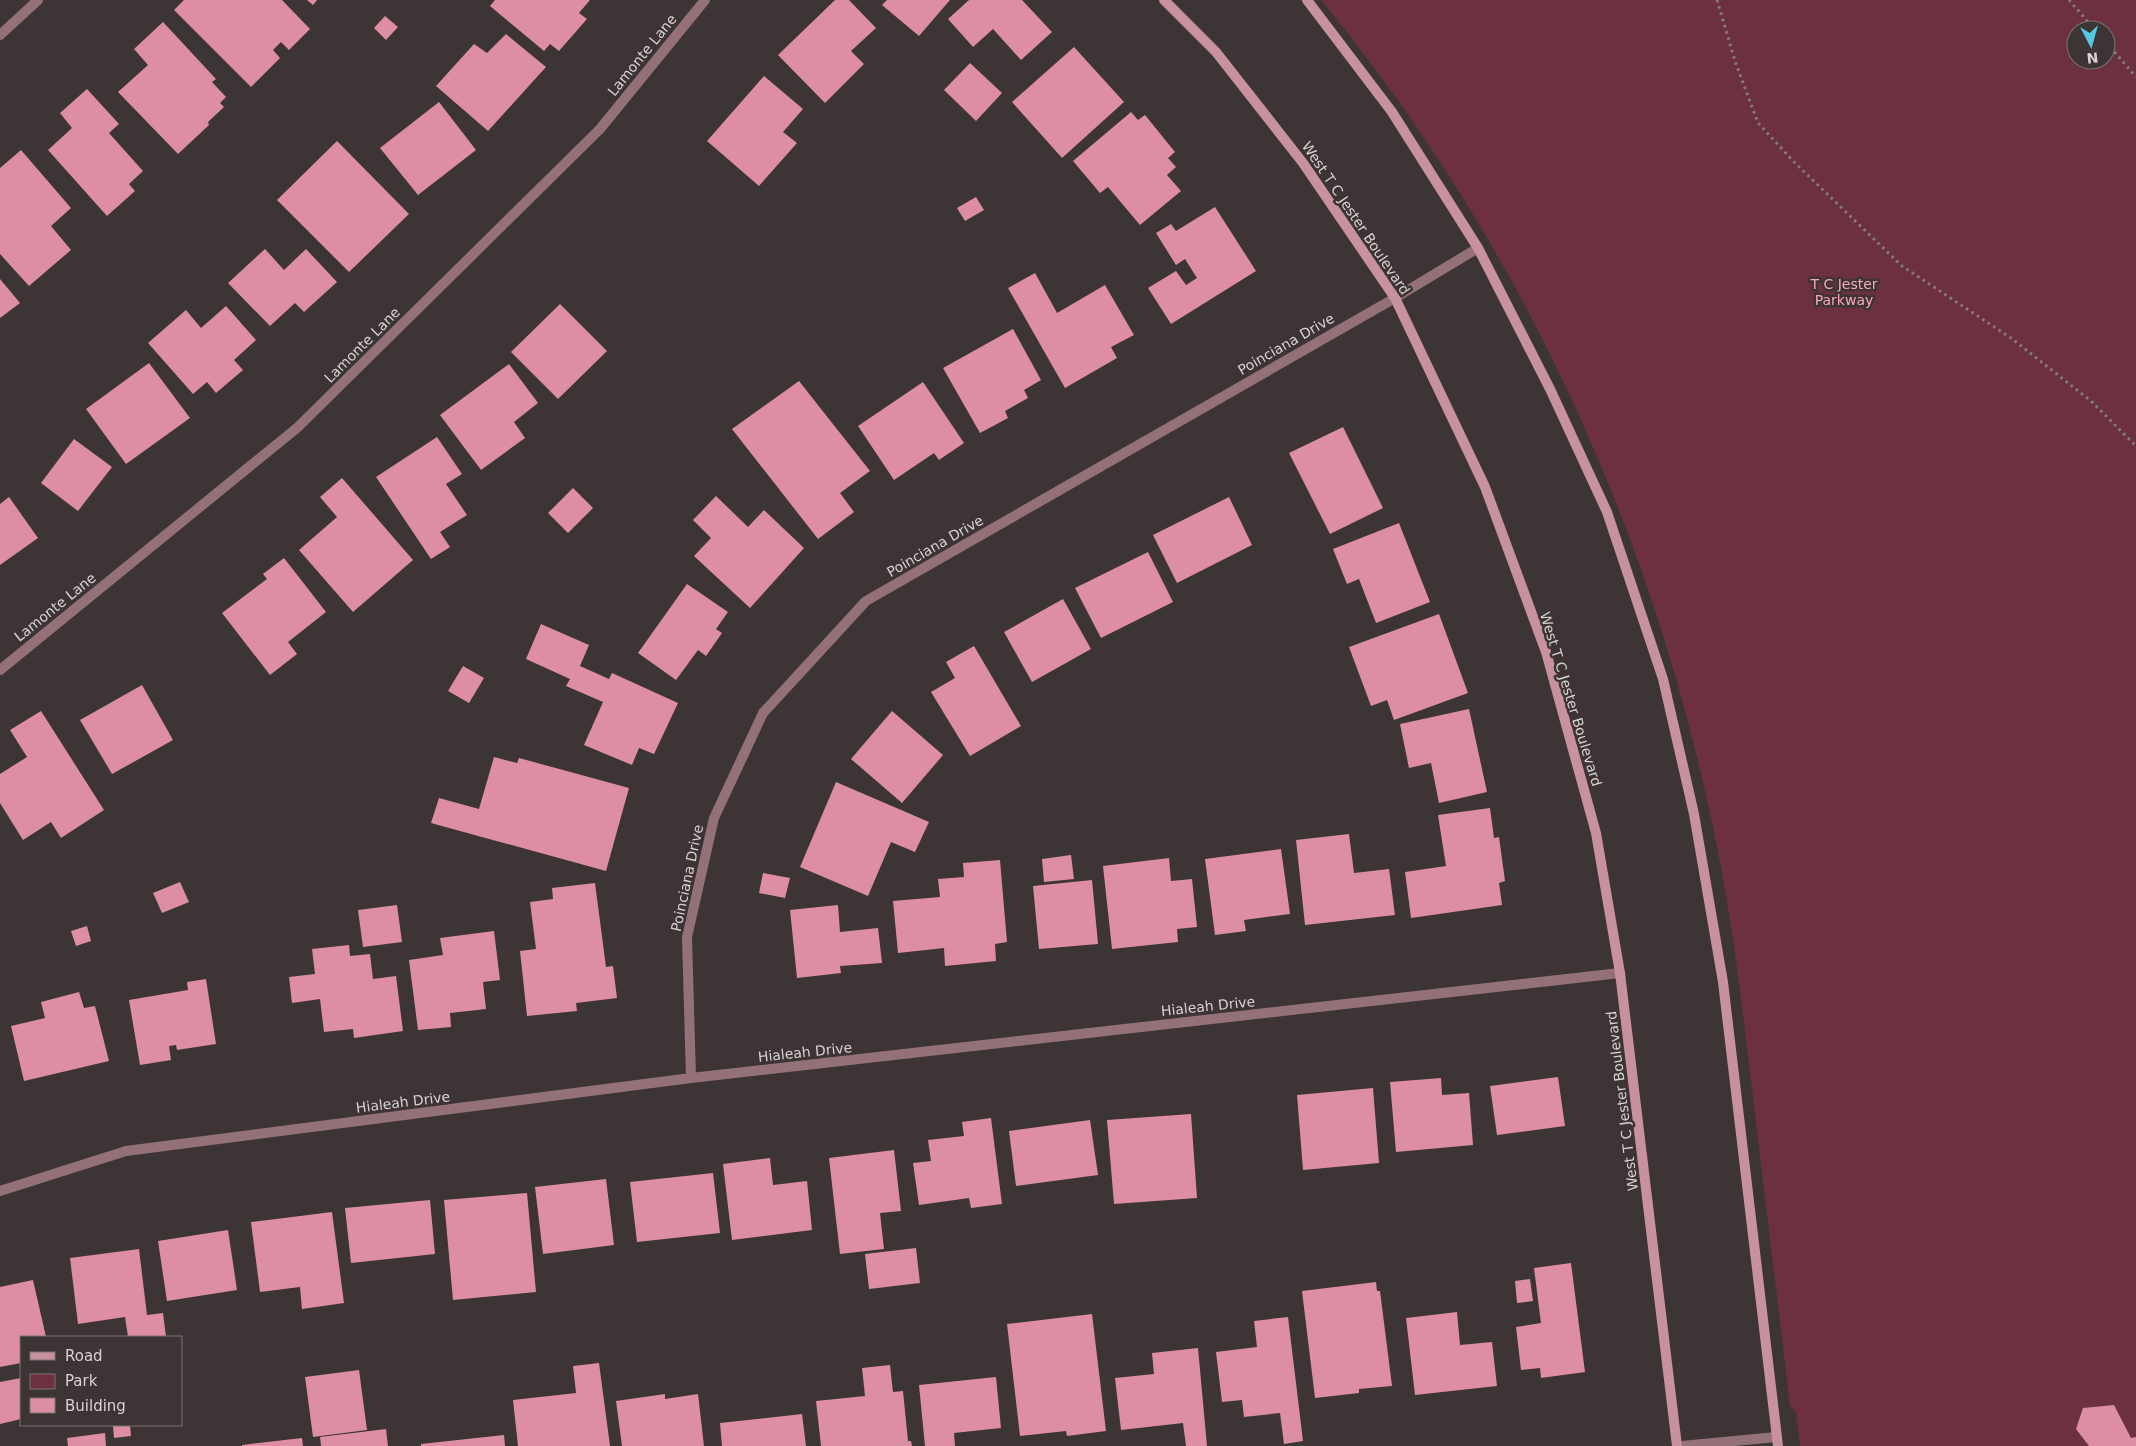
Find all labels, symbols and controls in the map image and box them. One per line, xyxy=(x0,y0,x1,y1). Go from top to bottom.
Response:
street label: Lamonte Lane xyxy=(604,11,680,99)
north arrow xyxy=(2066,20,2116,70)
text: N xyxy=(2086,49,2099,66)
street label: West T C Jester Boulevard xyxy=(1299,138,1413,298)
park label: T C Jester Parkway xyxy=(1809,276,1878,308)
street label: Lamonte Lane xyxy=(321,304,403,386)
street label: Poinciana Drive xyxy=(1235,310,1337,378)
street label: Poinciana Drive xyxy=(884,512,986,580)
street label: Lamonte Lane xyxy=(11,569,99,645)
street label: West T C Jester Boulevard xyxy=(1537,610,1605,788)
street label: Poinciana Drive xyxy=(668,823,706,933)
street label: Hialeah Drive xyxy=(1160,993,1256,1019)
street label: West T C Jester Boulevard xyxy=(1603,1010,1641,1192)
street label: Hialeah Drive xyxy=(757,1039,853,1065)
street label: Hialeah Drive xyxy=(355,1088,451,1116)
legend xyxy=(20,1336,182,1426)
text: Road xyxy=(65,1347,103,1365)
text: Park xyxy=(65,1372,98,1390)
text: Building xyxy=(65,1397,126,1415)

